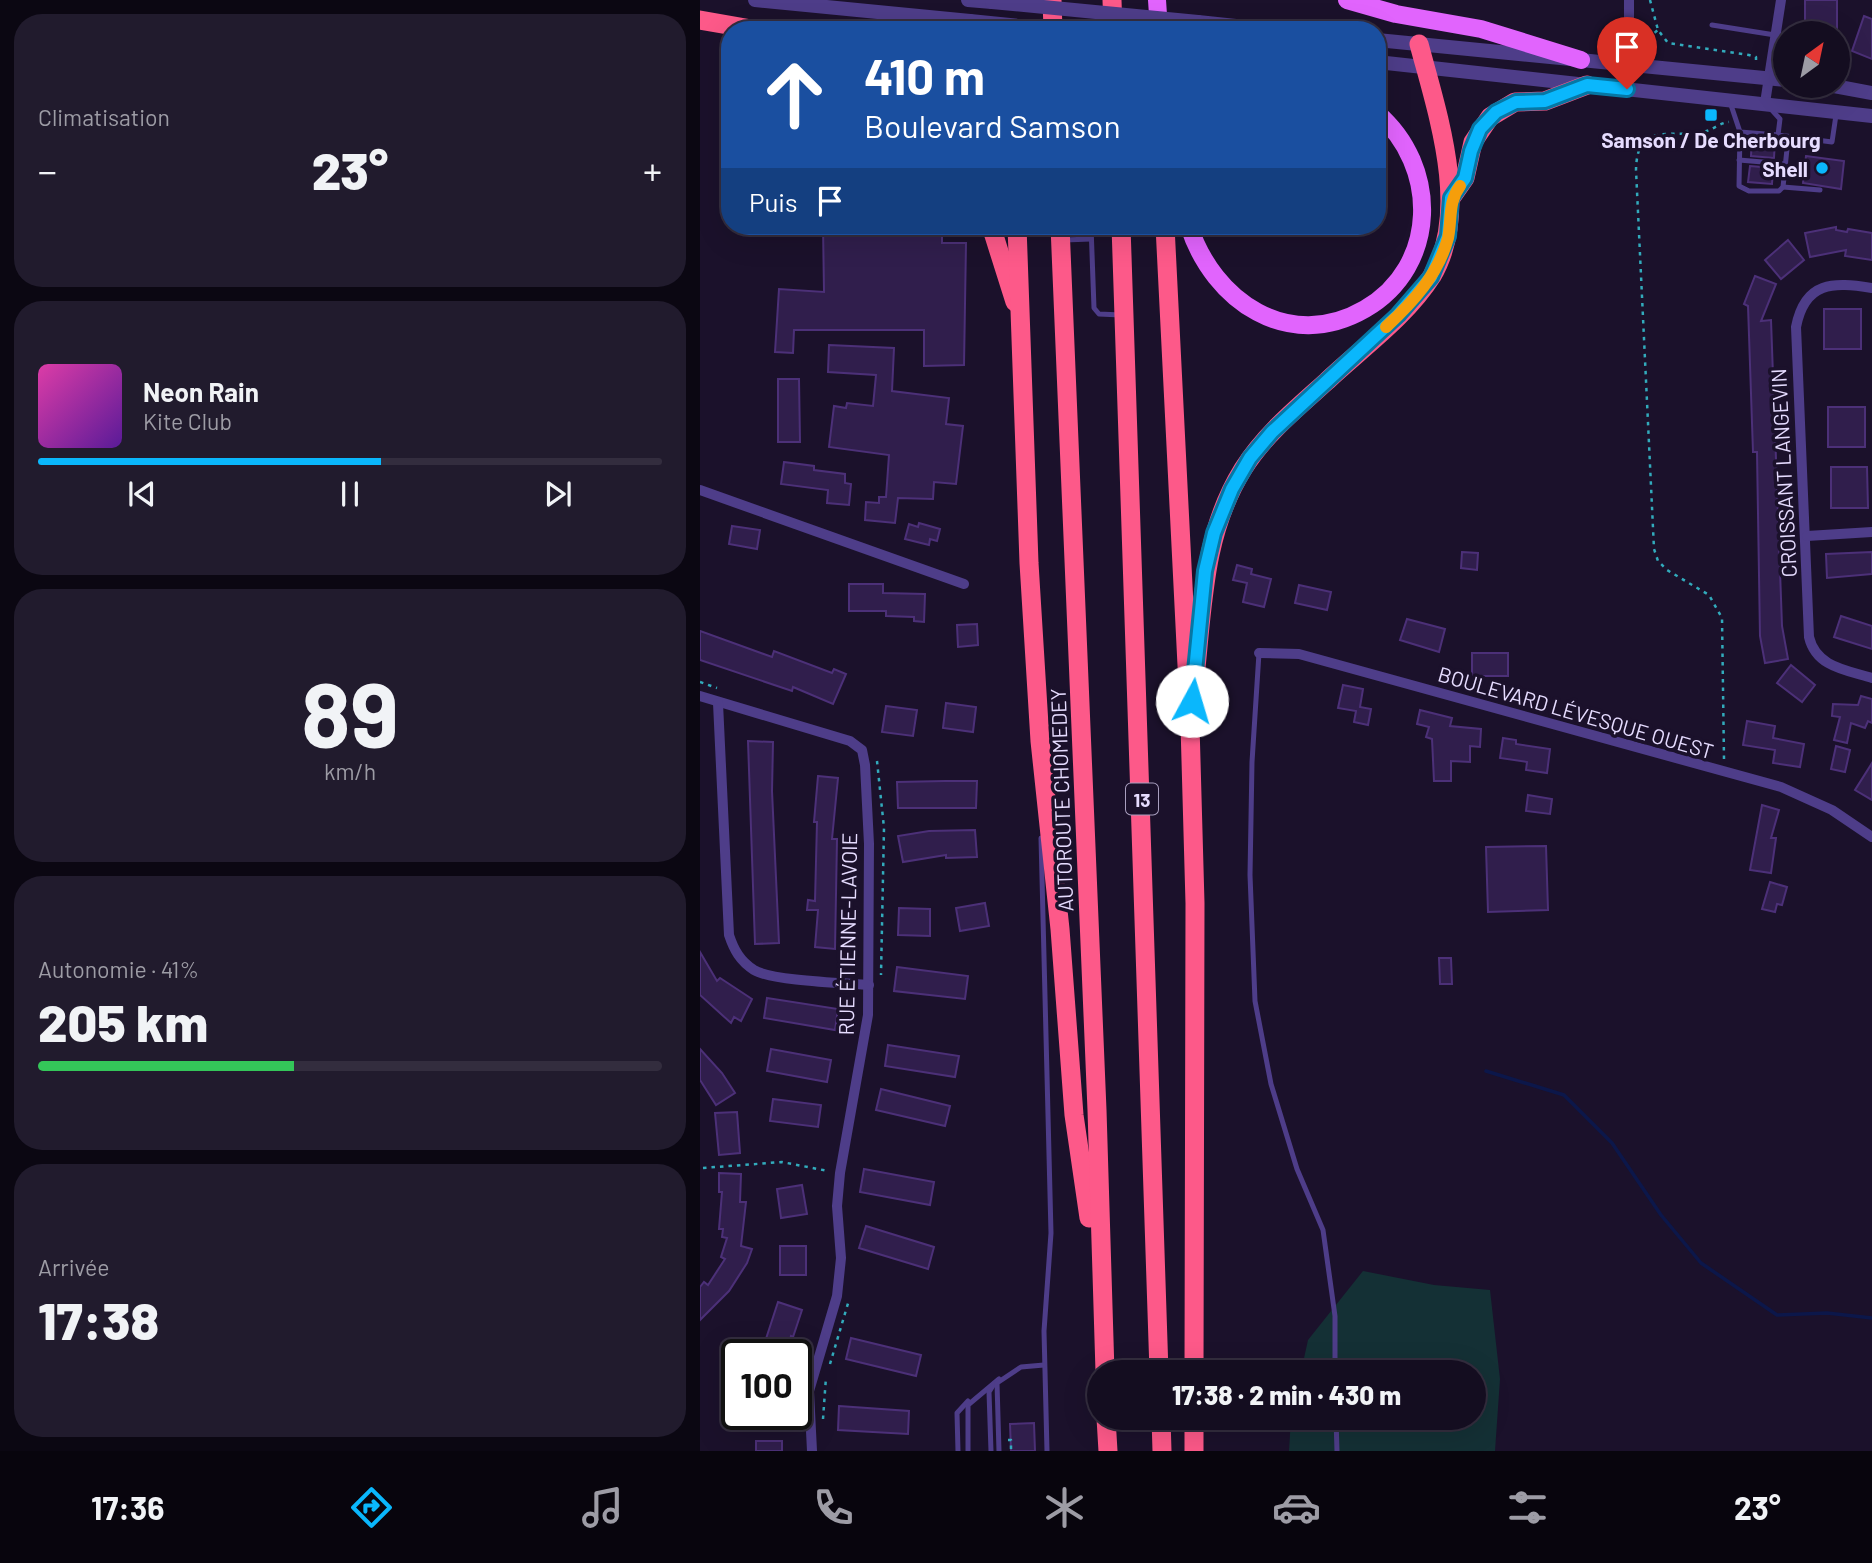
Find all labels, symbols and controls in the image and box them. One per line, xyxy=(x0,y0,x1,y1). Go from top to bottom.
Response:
pin xyxy=(1597,17,1657,89)
north arrow xyxy=(1773,21,1850,98)
map controls xyxy=(1773,21,1850,98)
icon: arrive xyxy=(1608,28,1646,66)
text: 410 m xyxy=(864,46,985,105)
icon: ahead xyxy=(749,49,840,140)
text: Climatisation xyxy=(38,103,170,131)
text: Boulevard Samson xyxy=(864,106,1121,144)
marker: Samson / De Cherbourg xyxy=(1703,107,1719,123)
place label: Samson / De Cherbourg xyxy=(1601,127,1821,152)
text: 23° xyxy=(312,138,388,200)
text: − xyxy=(38,147,57,193)
text: + xyxy=(643,147,662,193)
place label: Shell xyxy=(1762,156,1808,181)
marker: Shell xyxy=(1814,160,1830,176)
icon: arrive xyxy=(811,182,849,220)
text: Puis xyxy=(749,186,797,217)
street label: CROISSANT LANGEVIN xyxy=(1765,368,1801,578)
text: Neon Rain xyxy=(143,376,259,407)
text: Kite Club xyxy=(143,407,232,435)
icon: previous xyxy=(123,475,161,513)
icon: pause xyxy=(331,475,369,513)
icon: next xyxy=(539,475,577,513)
text: 89 xyxy=(301,657,399,766)
street label: BOULEVARD LÉVESQUE OUEST xyxy=(1435,661,1717,763)
position arrow xyxy=(1155,664,1229,738)
street label: AUTOROUTE CHOMEDEY xyxy=(1045,688,1077,912)
text: km/h xyxy=(324,757,376,785)
road number: 13 xyxy=(1126,784,1158,814)
street label: RUE ÉTIENNE-LAVOIE xyxy=(833,832,861,1036)
text: Autonomie · 41% xyxy=(38,955,199,983)
text: 205 km xyxy=(38,990,208,1052)
text: Arrivée xyxy=(38,1253,110,1281)
text: 17:38 xyxy=(38,1288,159,1350)
speed limit sign: 100 xyxy=(721,1339,812,1430)
text: 17:38 · 2 min · 430 m xyxy=(1172,1379,1401,1410)
icon: directions xyxy=(347,1483,396,1532)
icon: music xyxy=(578,1483,627,1532)
icon: phone xyxy=(809,1483,858,1532)
icon: climate xyxy=(1040,1483,1089,1532)
icon: car xyxy=(1272,1483,1321,1532)
icon: filters xyxy=(1503,1483,1552,1532)
text: 17:36 xyxy=(91,1488,164,1526)
text: 23° xyxy=(1734,1488,1781,1526)

